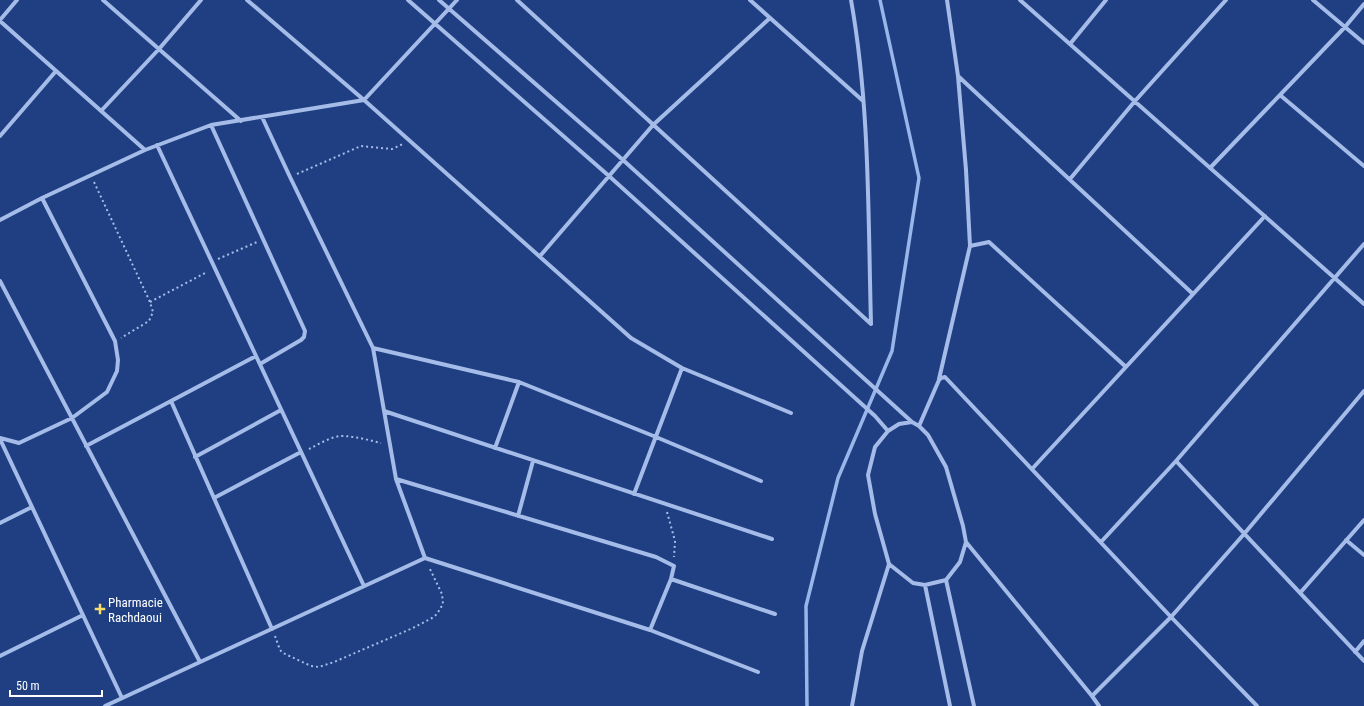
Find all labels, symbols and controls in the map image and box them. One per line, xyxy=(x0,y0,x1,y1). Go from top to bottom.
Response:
place label: Pharmacie Rachdaoui xyxy=(108,595,163,625)
marker: Pharmacie Rachdaoui xyxy=(95,604,105,614)
scale bar xyxy=(10,672,102,698)
text: 50 m xyxy=(16,679,40,693)

